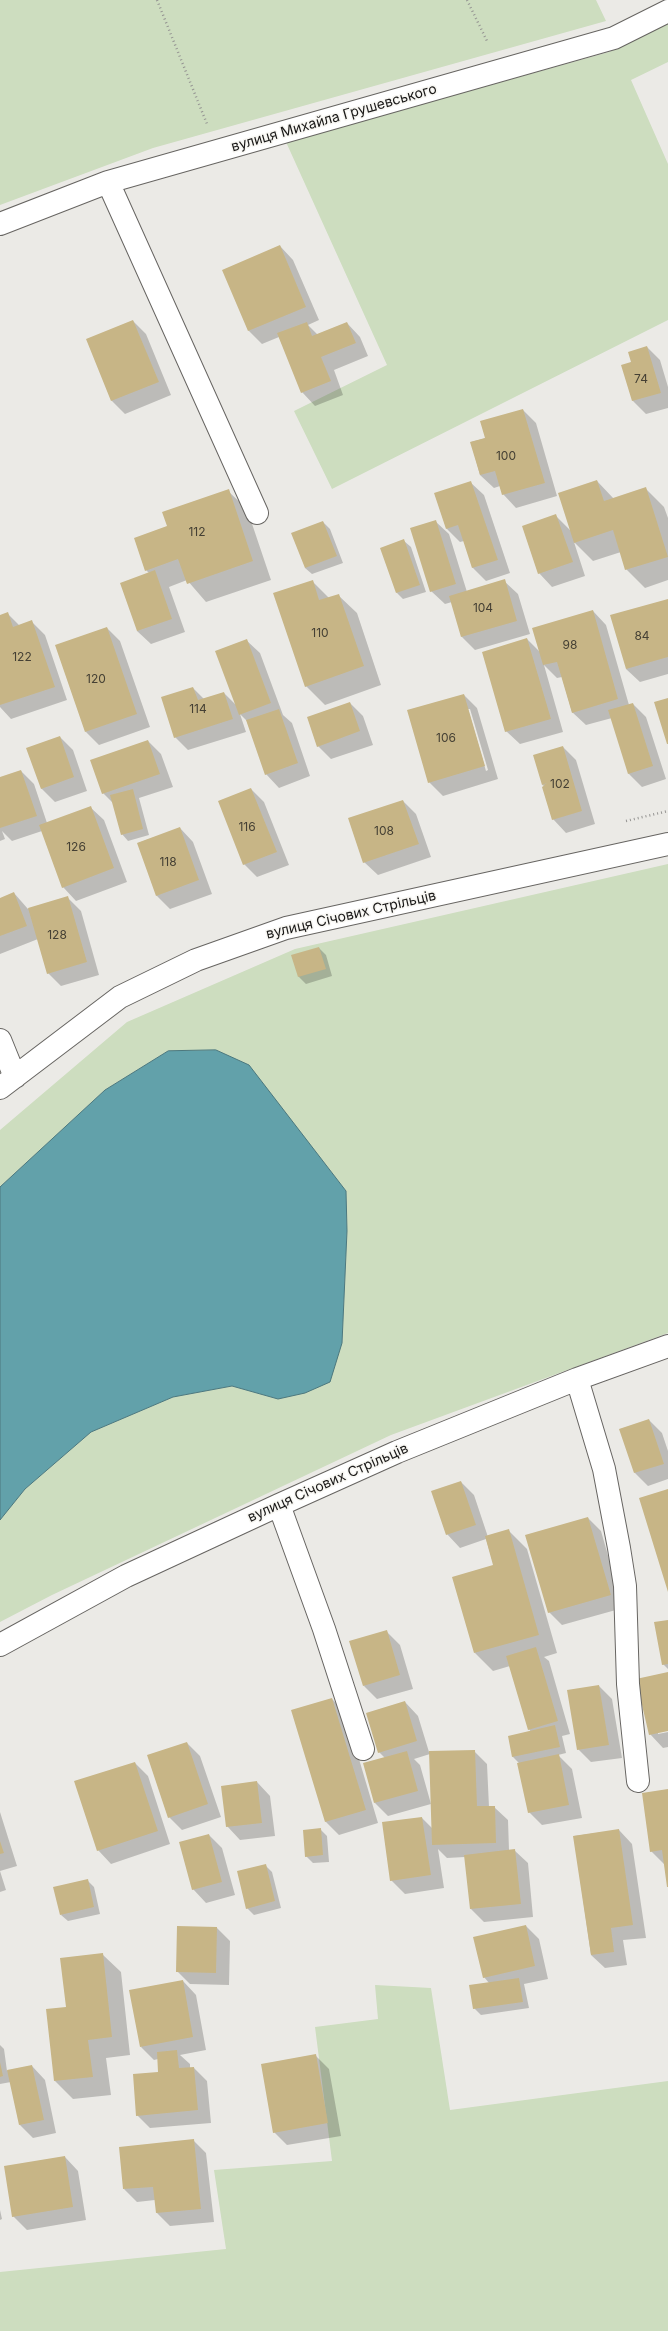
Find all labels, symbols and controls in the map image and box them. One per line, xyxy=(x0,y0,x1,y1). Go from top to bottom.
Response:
street label: вулиця Михайла Грушевського xyxy=(229,81,439,155)
house number: 74 xyxy=(634,372,648,386)
house number: 100 xyxy=(496,449,516,463)
house number: 112 xyxy=(188,525,206,539)
house number: 104 xyxy=(473,601,493,615)
house number: 110 xyxy=(311,626,329,640)
house number: 84 xyxy=(634,629,650,643)
house number: 98 xyxy=(563,638,577,652)
house number: 122 xyxy=(12,650,32,664)
house number: 120 xyxy=(86,672,106,686)
house number: 114 xyxy=(189,702,207,716)
house number: 106 xyxy=(436,731,456,745)
house number: 102 xyxy=(550,777,570,791)
house number: 116 xyxy=(238,820,256,834)
house number: 108 xyxy=(374,824,394,838)
house number: 126 xyxy=(66,840,86,854)
house number: 118 xyxy=(159,855,177,869)
street label: вулиця Січових Стрільців xyxy=(264,887,438,943)
house number: 128 xyxy=(47,928,67,942)
street label: вулиця Січових Стрільців xyxy=(245,1440,411,1526)

